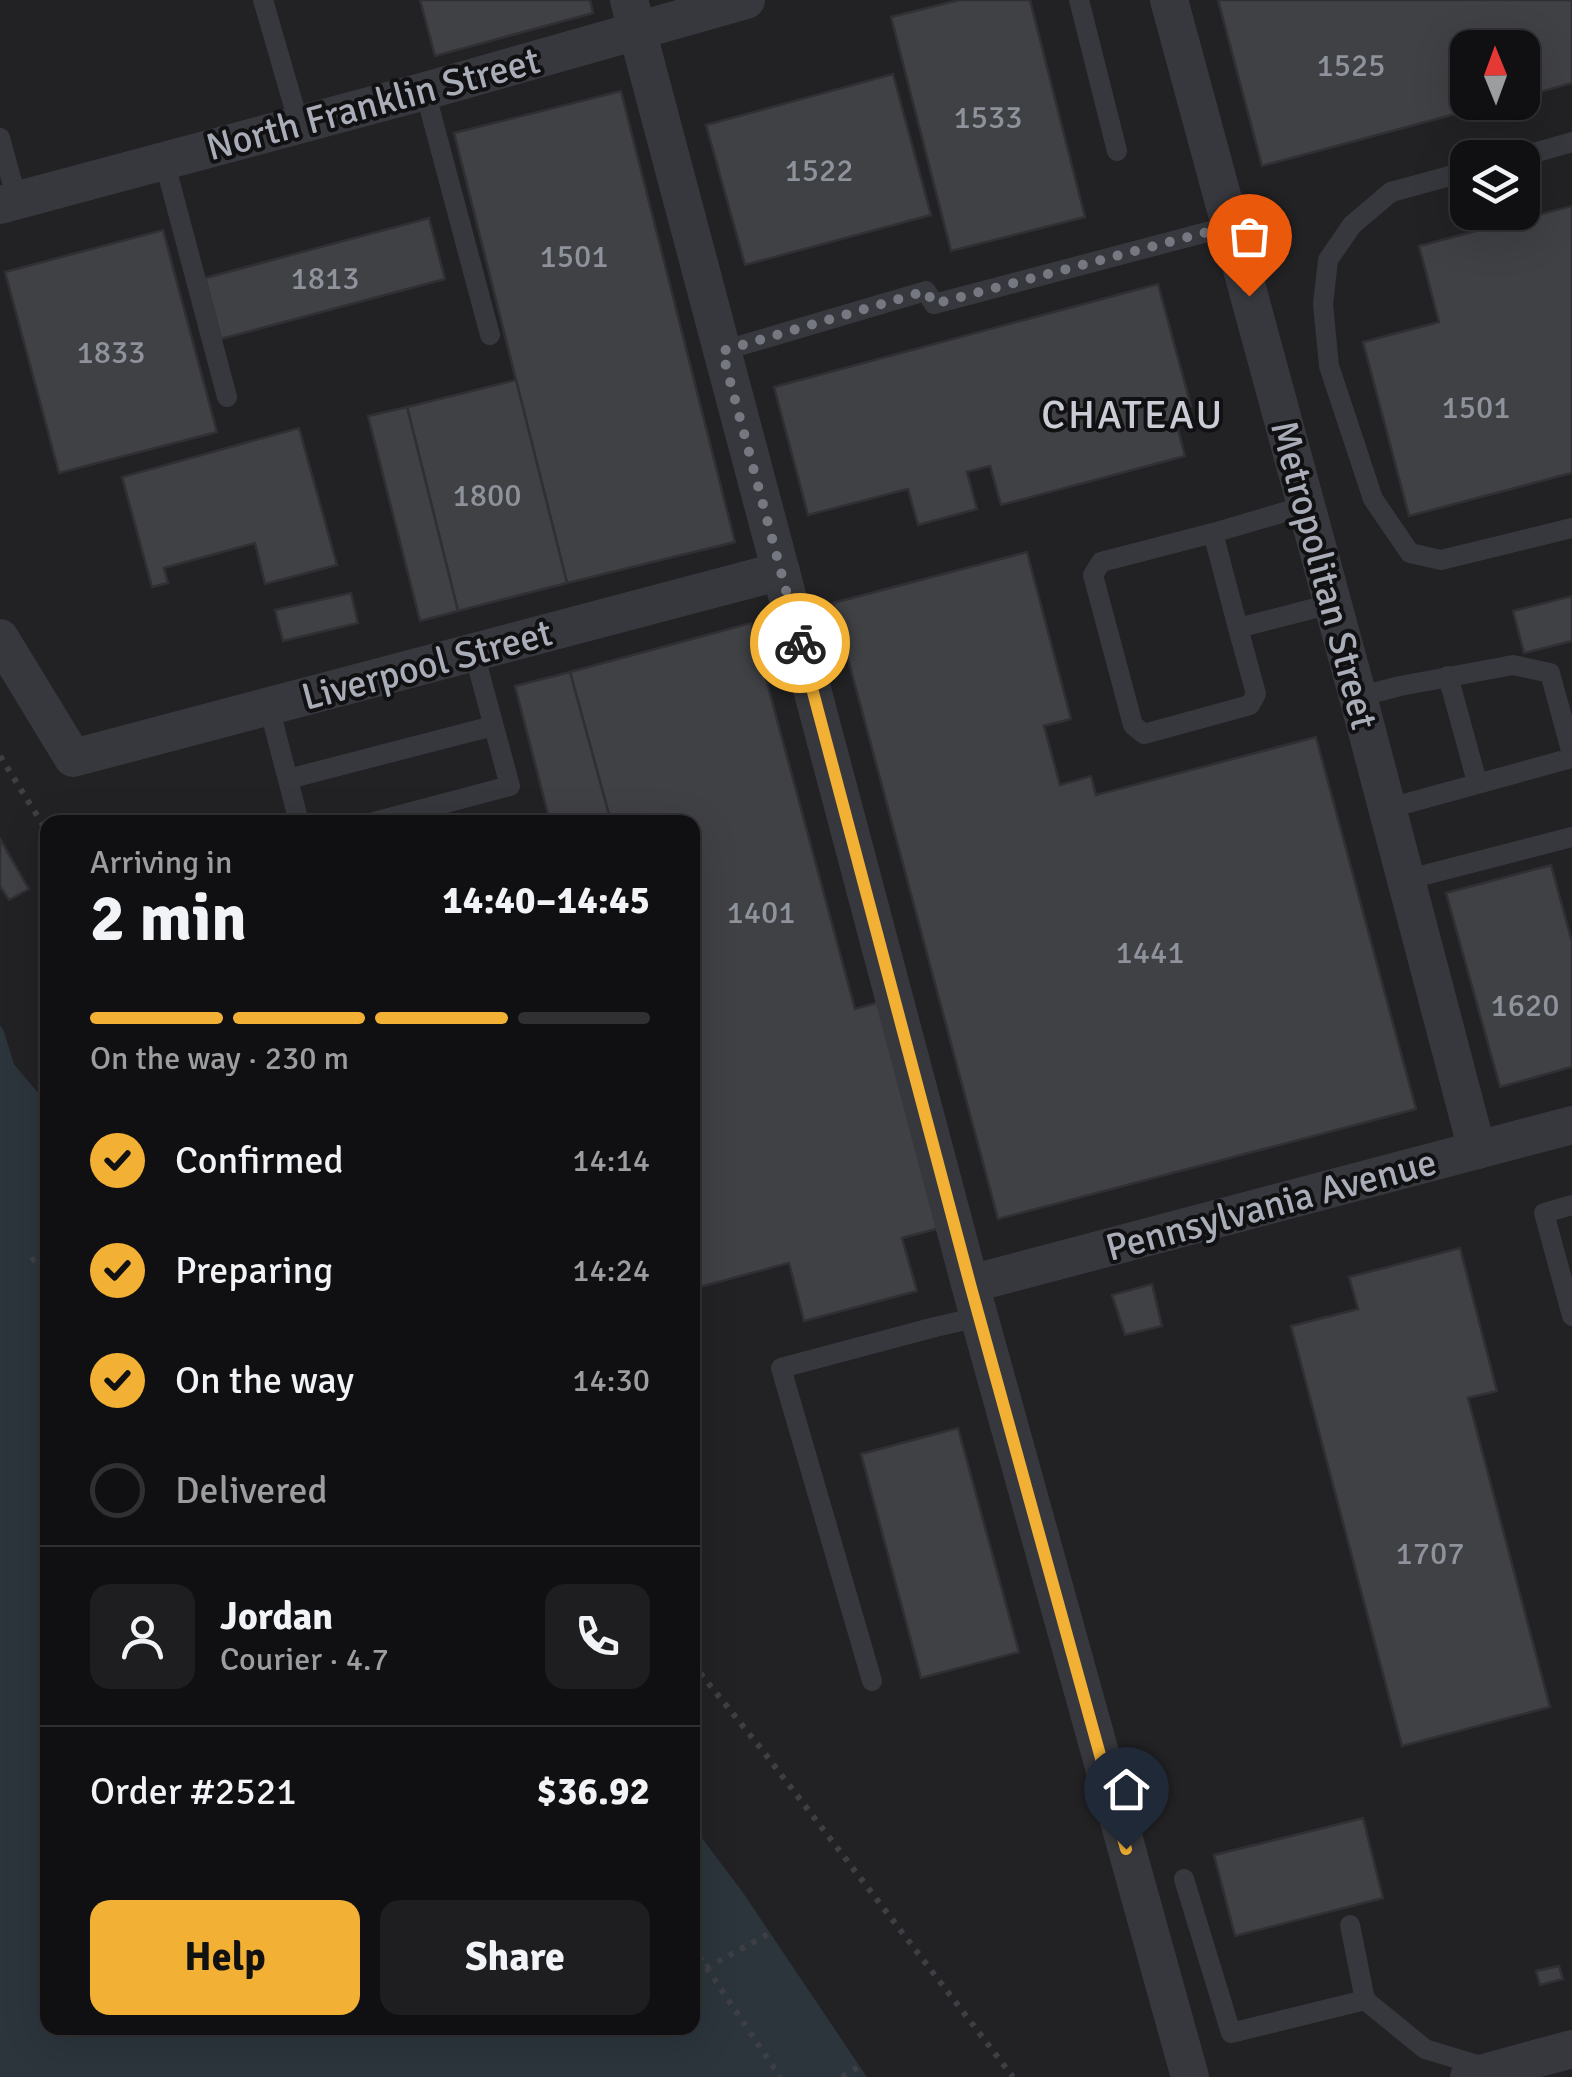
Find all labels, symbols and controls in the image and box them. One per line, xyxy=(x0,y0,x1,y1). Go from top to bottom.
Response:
north arrow xyxy=(1450,30,1540,120)
map controls xyxy=(1450,30,1540,230)
street label: North Franklin Street xyxy=(201,37,545,171)
house number: 1525 xyxy=(1316,46,1386,85)
house number: 1533 xyxy=(953,98,1023,137)
button: layers xyxy=(1450,140,1540,230)
house number: 1522 xyxy=(784,151,854,190)
pin xyxy=(1207,194,1292,297)
icon: bag xyxy=(1222,209,1277,264)
house number: 1501 xyxy=(539,237,609,276)
house number: 1813 xyxy=(290,259,360,298)
house number: 1833 xyxy=(76,333,146,372)
house number: 1501 xyxy=(1441,388,1511,427)
district label: CHATEAU xyxy=(1041,390,1225,440)
street label: Metropolitan Street xyxy=(1260,415,1388,735)
house number: 1800 xyxy=(452,476,522,515)
courier xyxy=(750,593,850,693)
street label: Liverpool Street xyxy=(297,609,557,721)
icon: bike xyxy=(773,616,828,671)
text: Arriving in xyxy=(90,843,232,882)
text: 14:40–14:45 xyxy=(442,877,650,924)
text: 2 min xyxy=(90,879,247,959)
house number: 1401 xyxy=(726,893,796,932)
house number: 1441 xyxy=(1115,933,1185,972)
house number: 1620 xyxy=(1490,986,1560,1025)
text: On the way · 230 m xyxy=(90,1039,349,1078)
icon: check xyxy=(90,1133,145,1188)
text: Confirmed xyxy=(175,1137,344,1184)
street label: Pennsylvania Avenue xyxy=(1101,1138,1441,1272)
text: 14:14 xyxy=(572,1141,650,1180)
icon: check xyxy=(90,1243,145,1298)
text: Preparing xyxy=(175,1247,333,1294)
text: 14:24 xyxy=(572,1251,650,1290)
icon: check xyxy=(90,1353,145,1408)
text: On the way xyxy=(175,1357,354,1404)
text: 14:30 xyxy=(572,1361,650,1400)
text: Delivered xyxy=(175,1467,328,1514)
house number: 1707 xyxy=(1395,1534,1465,1573)
button: person xyxy=(90,1584,195,1689)
button: phone xyxy=(545,1584,650,1689)
text: Jordan xyxy=(220,1593,333,1640)
text: Courier · 4.7 xyxy=(220,1640,389,1679)
pin xyxy=(1084,1747,1169,1850)
icon: home xyxy=(1099,1762,1154,1817)
text: Order #2521 xyxy=(90,1768,297,1815)
text: $36.92 xyxy=(537,1768,650,1815)
button: Help xyxy=(90,1900,360,2015)
button: Share xyxy=(380,1900,650,2015)

